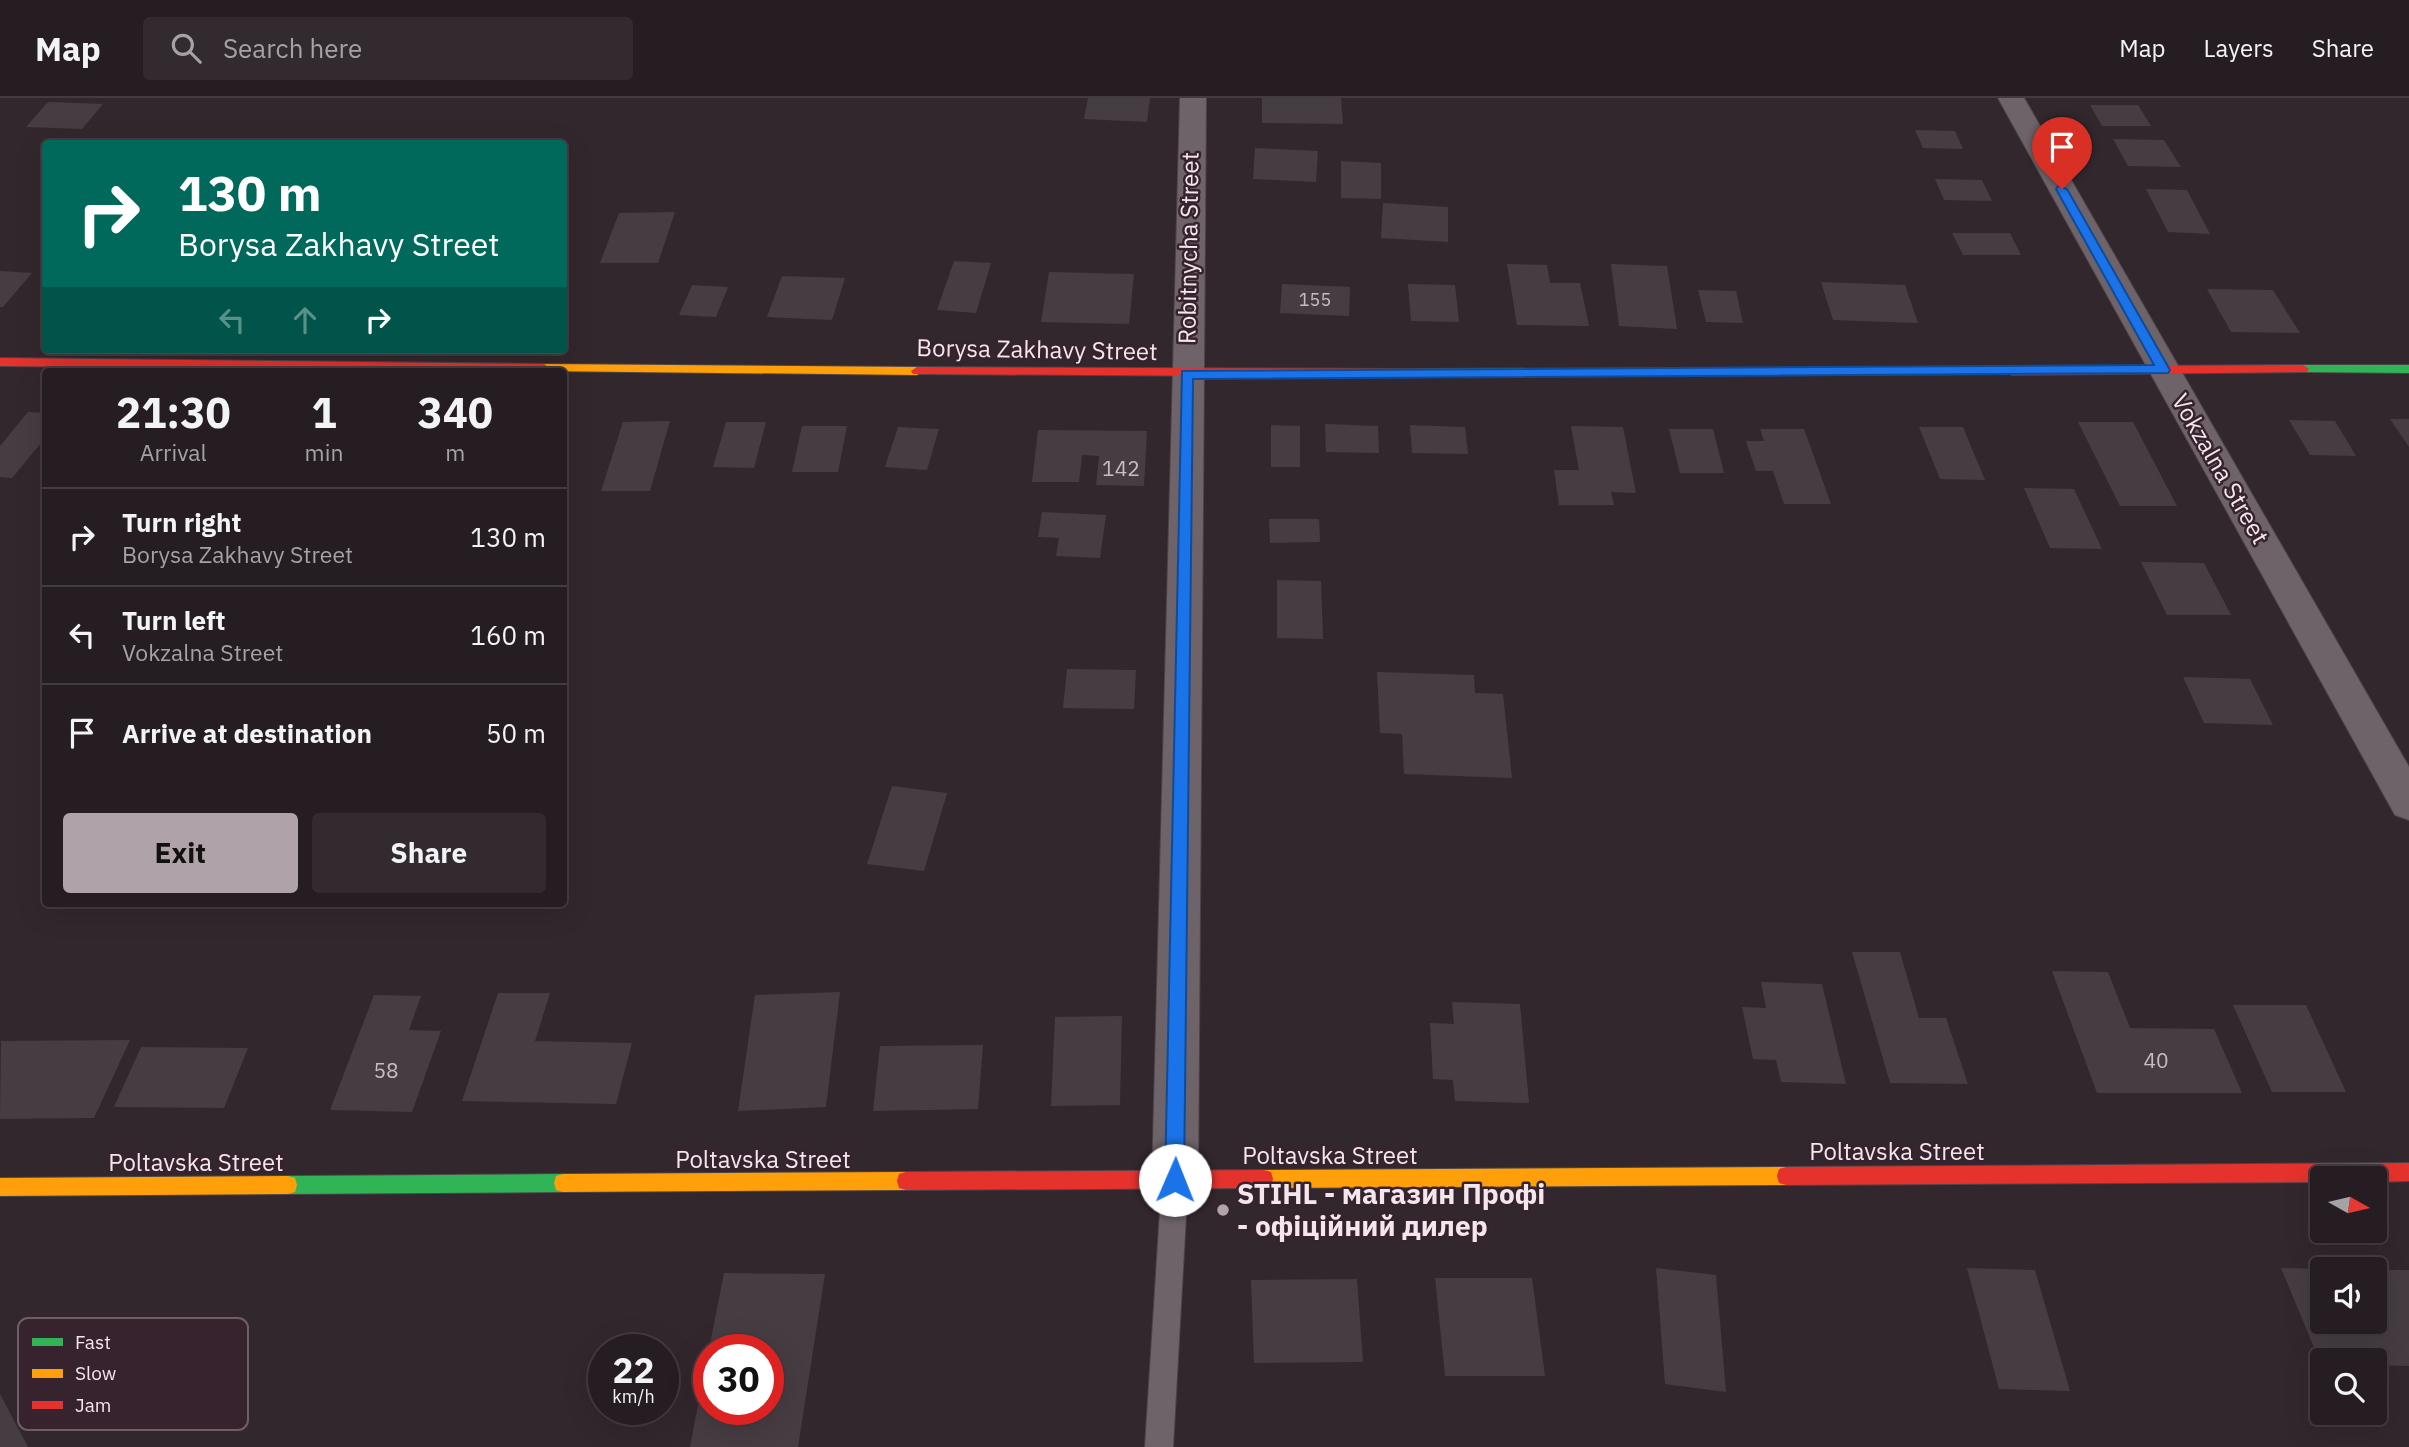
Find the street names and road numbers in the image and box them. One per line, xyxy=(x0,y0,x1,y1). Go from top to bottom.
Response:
street label: Robitnycha Street xyxy=(1170,152,1206,344)
street label: Borysa Zakhavy Street xyxy=(916,331,1158,367)
street label: Vokzalna Street xyxy=(2165,388,2277,549)
street label: Poltavska Street xyxy=(1809,1135,1985,1167)
street label: Poltavska Street xyxy=(1242,1139,1418,1171)
street label: Poltavska Street xyxy=(675,1143,851,1175)
street label: Poltavska Street xyxy=(108,1146,284,1178)

